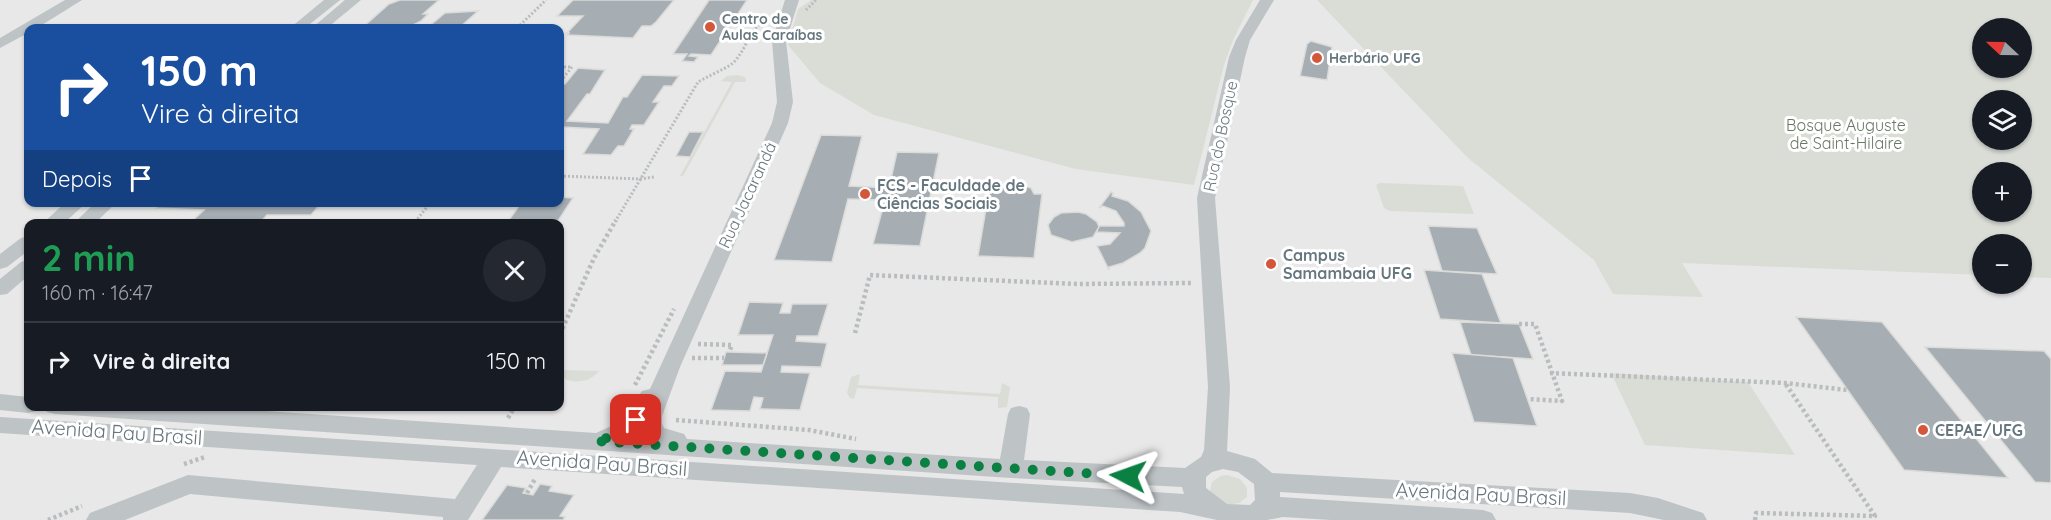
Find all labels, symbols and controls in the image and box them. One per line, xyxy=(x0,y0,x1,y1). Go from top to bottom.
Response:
place label: Centro de Aulas Caraíbas xyxy=(722,10,822,44)
north arrow xyxy=(1972,18,2032,78)
map controls xyxy=(1972,18,2032,294)
marker: Centro de Aulas Caraíbas xyxy=(703,20,717,34)
text: 150 m xyxy=(141,44,258,97)
icon: right xyxy=(42,48,120,126)
place label: Herbário UFG xyxy=(1329,49,1421,67)
marker: Herbário UFG xyxy=(1310,51,1324,65)
street label: Rua do Bosque xyxy=(1198,79,1242,193)
button: layers xyxy=(1972,90,2032,150)
text: Vire à direita xyxy=(141,96,299,130)
park label: Bosque Auguste de Saint-Hilaire xyxy=(1786,115,1906,153)
street label: Rua Jacarandá xyxy=(714,139,780,251)
icon: arrive xyxy=(124,162,157,195)
button: + xyxy=(1972,162,2032,222)
text: Depois xyxy=(42,165,112,193)
place label: FCS - Faculdade de Ciências Sociais xyxy=(877,175,1025,213)
marker: FCS - Faculdade de Ciências Sociais xyxy=(858,187,872,201)
button: − xyxy=(1972,234,2032,294)
text: 2 min xyxy=(42,235,136,280)
button: close xyxy=(483,239,546,302)
place label: Campus Samambaia UFG xyxy=(1283,245,1412,283)
marker: Campus Samambaia UFG xyxy=(1264,257,1278,271)
text: 160 m · 16:47 xyxy=(42,280,153,305)
icon: right xyxy=(42,345,75,378)
text: Vire à direita xyxy=(93,347,230,375)
text: 150 m xyxy=(487,347,546,375)
pin xyxy=(610,394,661,445)
icon: arrive xyxy=(619,403,652,436)
street label: Avenida Pau Brasil xyxy=(31,413,203,450)
place label: CEPAE/UFG xyxy=(1935,420,2023,440)
marker: CEPAE/UFG xyxy=(1916,423,1930,437)
street label: Avenida Pau Brasil xyxy=(516,444,688,481)
position arrow xyxy=(1096,444,1160,508)
street label: Avenida Pau Brasil xyxy=(1395,477,1567,510)

